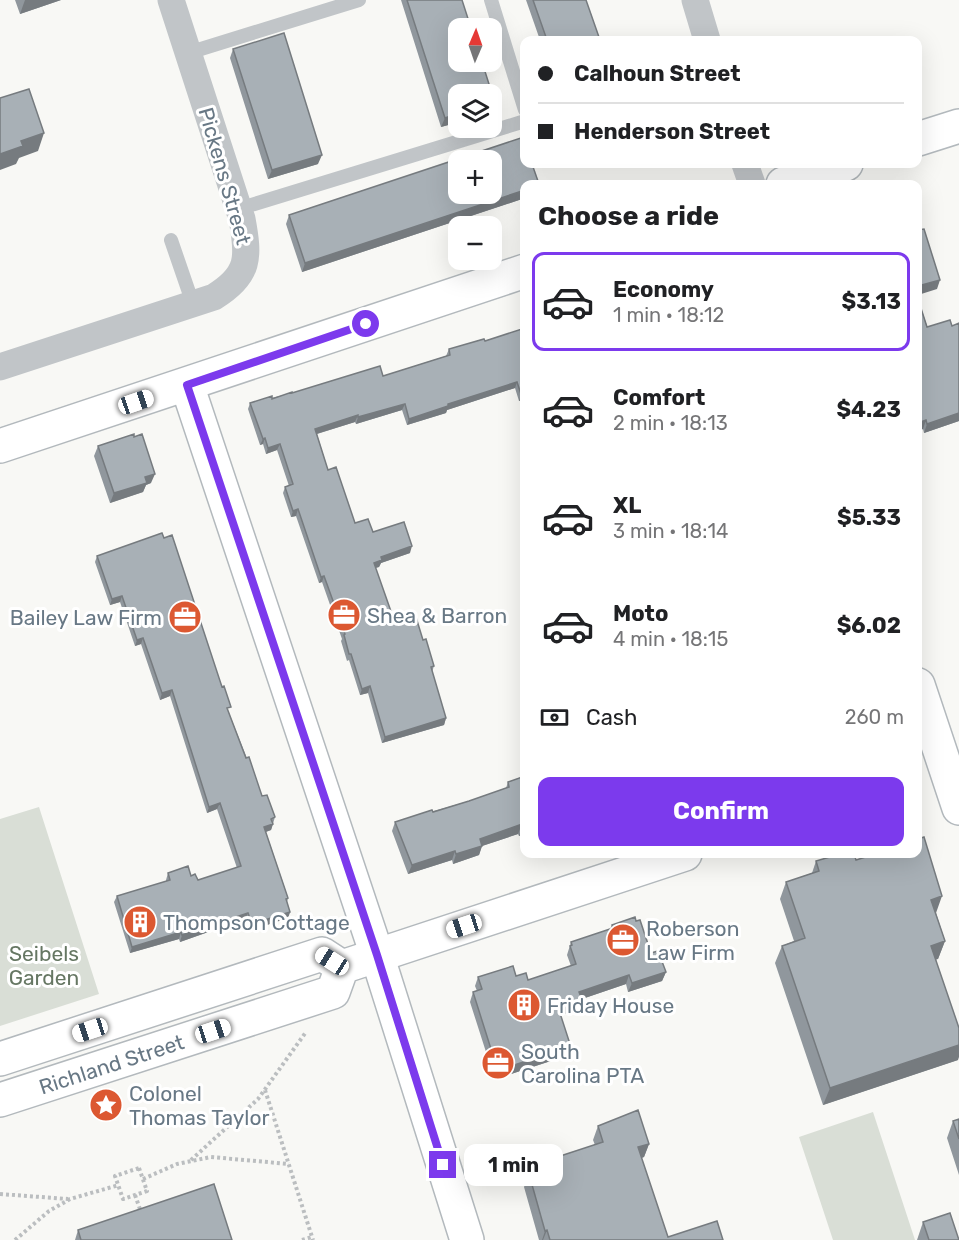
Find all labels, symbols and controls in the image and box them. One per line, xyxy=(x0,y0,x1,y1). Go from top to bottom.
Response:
north arrow xyxy=(448,18,502,72)
map controls xyxy=(448,18,502,270)
text: Calhoun Street xyxy=(574,60,741,87)
button: layers xyxy=(448,84,502,138)
street label: Pickens Street xyxy=(193,105,257,247)
text: Henderson Street xyxy=(574,118,770,145)
button: + xyxy=(448,150,502,204)
text: Choose a ride xyxy=(538,200,719,232)
button: − xyxy=(448,216,502,270)
icon: car xyxy=(541,275,595,329)
text: Economy xyxy=(613,276,714,303)
text: $3.13 xyxy=(842,288,901,315)
text: 1 min · 18:12 xyxy=(613,303,724,327)
route start xyxy=(352,310,379,337)
icon: car xyxy=(541,383,595,437)
text: Comfort xyxy=(613,384,705,411)
car xyxy=(116,388,156,416)
text: $4.23 xyxy=(836,396,901,423)
text: 2 min · 18:13 xyxy=(613,411,728,435)
icon: car xyxy=(541,491,595,545)
text: XL xyxy=(613,492,641,519)
text: $5.33 xyxy=(837,504,901,531)
text: 3 min · 18:14 xyxy=(613,519,728,543)
office icon: Shea & Barron xyxy=(326,597,362,633)
office icon: Bailey Law Firm xyxy=(167,599,203,635)
icon: car xyxy=(541,599,595,653)
text: Moto xyxy=(613,600,668,627)
place label: Shea & Barron xyxy=(367,603,507,628)
place label: Bailey Law Firm xyxy=(10,605,162,630)
text: $6.02 xyxy=(837,612,901,639)
text: 4 min · 18:15 xyxy=(613,627,728,651)
icon: cash xyxy=(538,701,571,734)
text: Cash xyxy=(586,704,637,731)
text: 260 m xyxy=(845,705,904,729)
button: Confirm xyxy=(538,777,904,846)
building icon: Thompson Cottage xyxy=(122,904,158,940)
place label: Thompson Cottage xyxy=(163,910,350,935)
car xyxy=(444,912,484,940)
place label: Roberson Law Firm xyxy=(646,916,739,965)
office icon: Roberson Law Firm xyxy=(605,922,641,958)
park label: Seibels Garden xyxy=(9,941,79,990)
car xyxy=(312,944,352,978)
building icon: Friday House xyxy=(506,987,542,1023)
place label: Friday House xyxy=(547,993,674,1018)
car xyxy=(70,1016,110,1044)
car xyxy=(193,1017,233,1045)
street label: Richland Street xyxy=(36,1029,187,1099)
place label: South Carolina PTA xyxy=(521,1039,644,1088)
office icon: South Carolina PTA xyxy=(480,1045,516,1081)
place label: Colonel Thomas Taylor xyxy=(129,1081,269,1130)
place icon: Colonel Thomas Taylor xyxy=(88,1087,124,1123)
callout: 1 min xyxy=(464,1144,563,1186)
route end xyxy=(429,1151,456,1178)
text: 1 min xyxy=(488,1153,539,1177)

